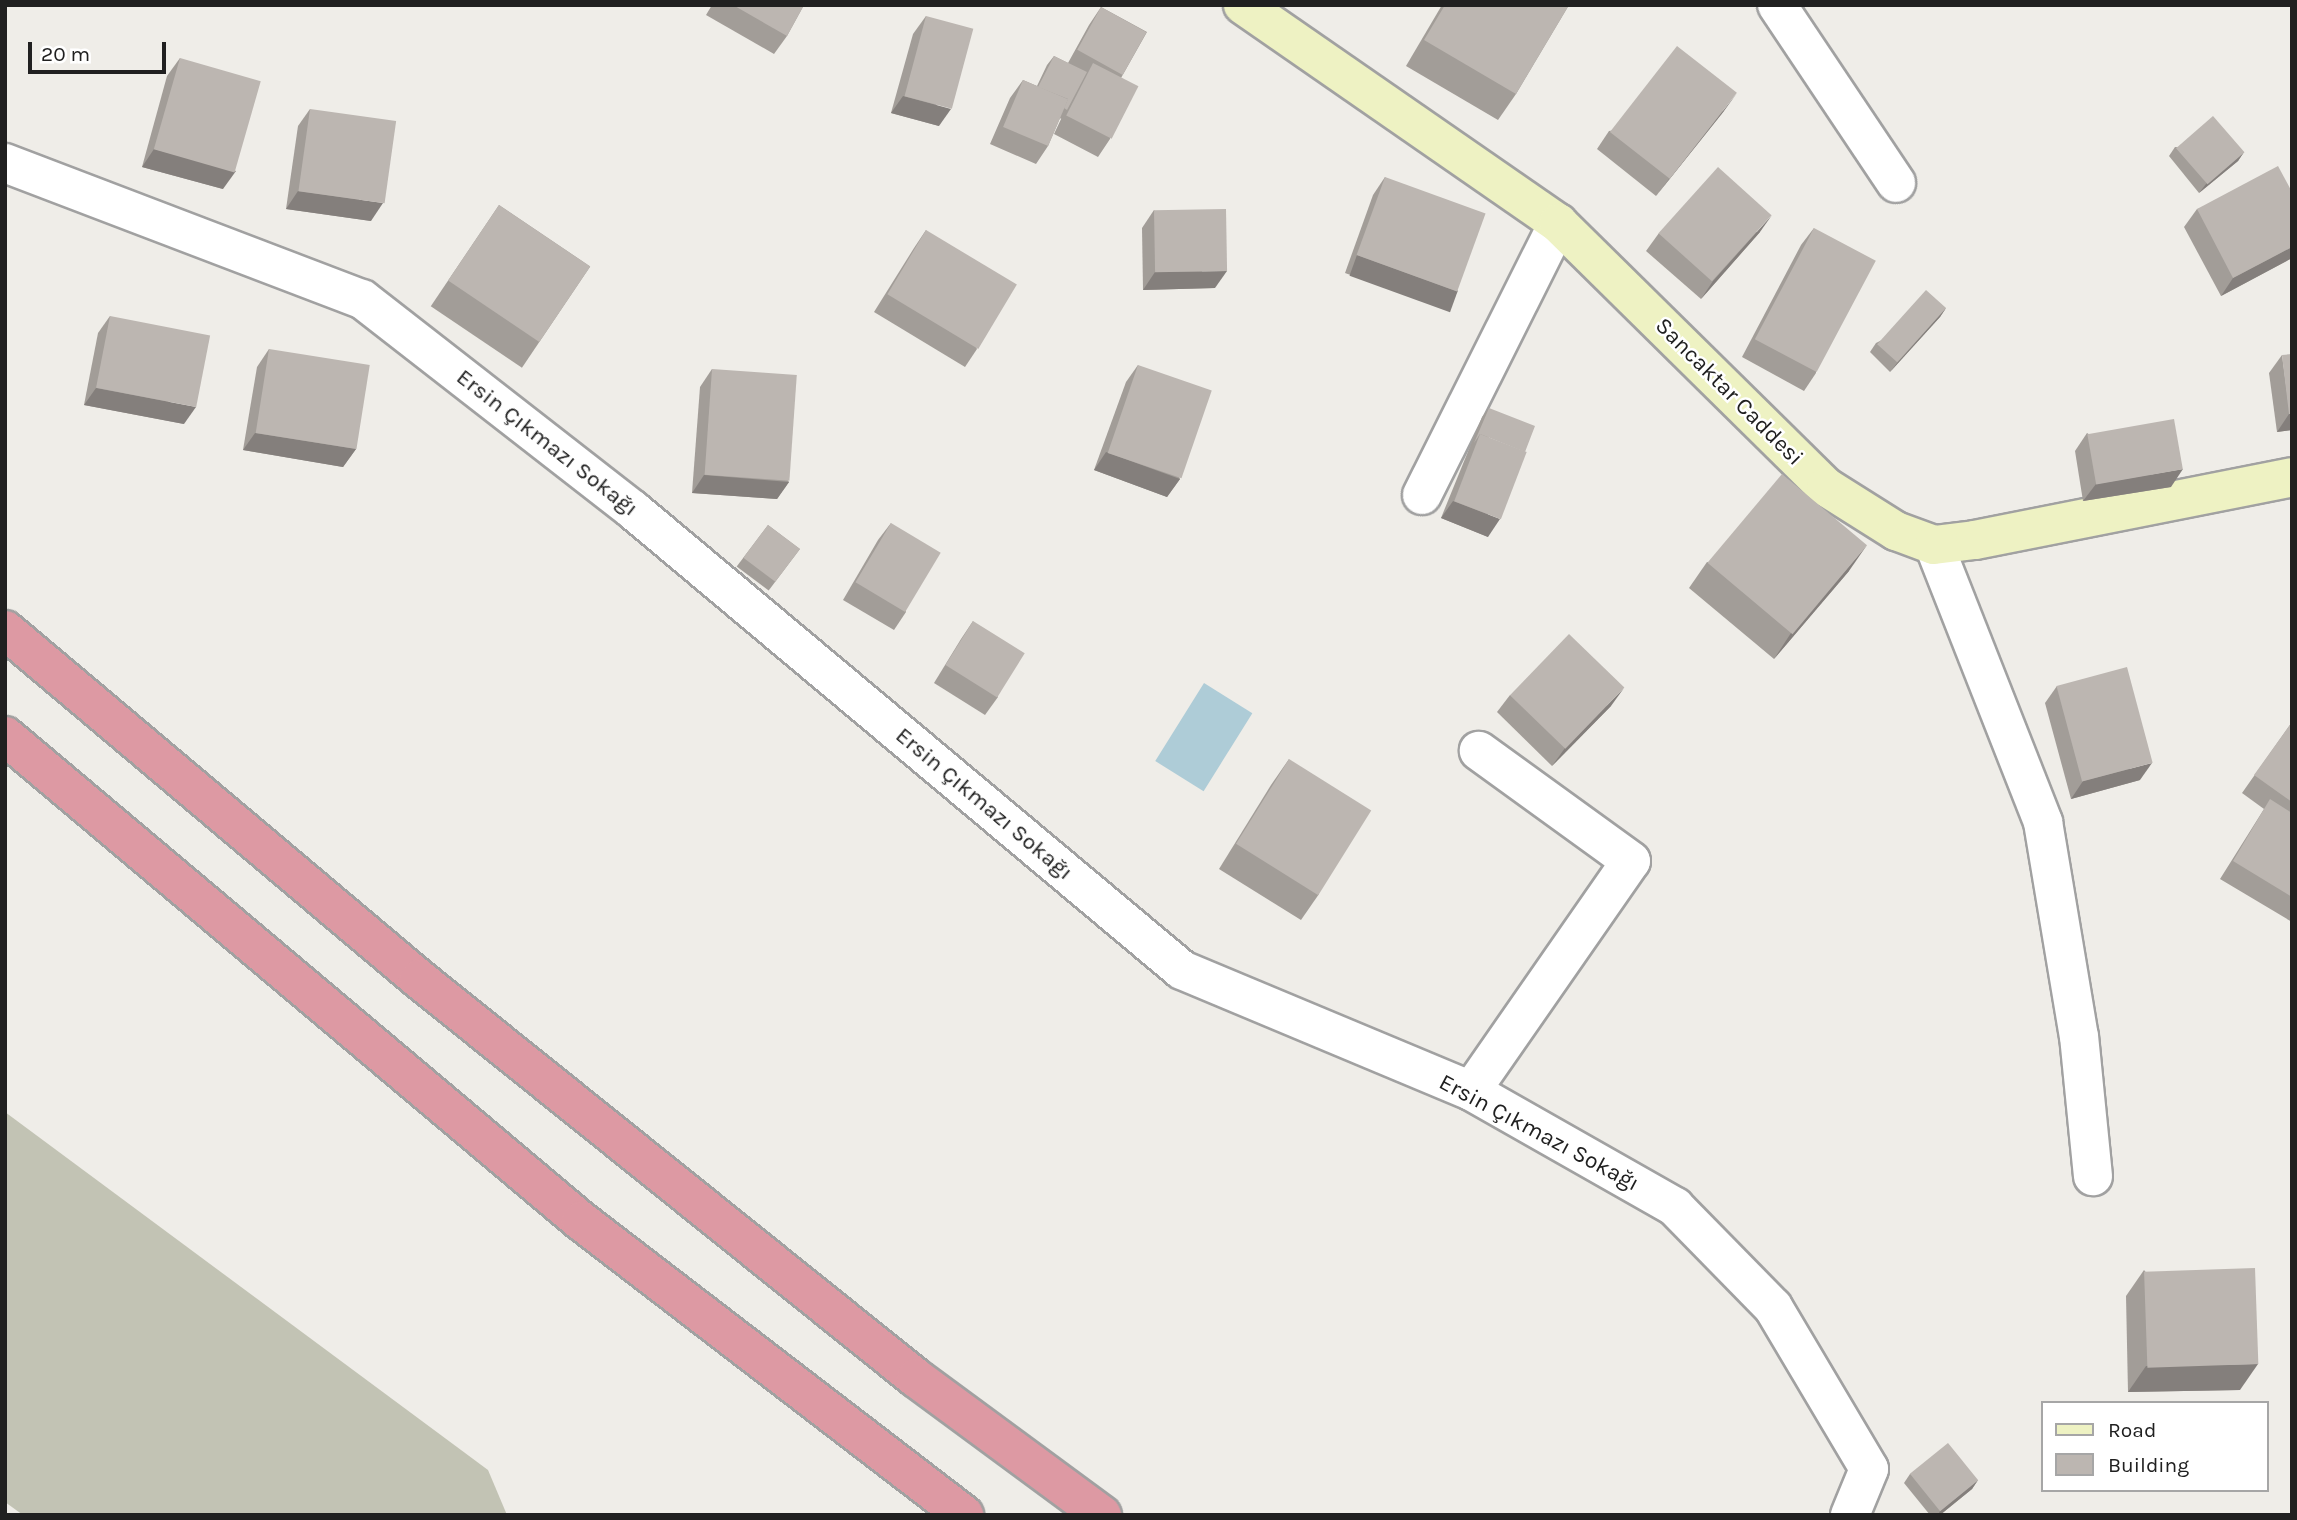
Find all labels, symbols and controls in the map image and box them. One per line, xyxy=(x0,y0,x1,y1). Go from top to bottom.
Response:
scale bar xyxy=(32,28,170,72)
text: 20 m xyxy=(41,42,90,66)
street label: Sancaktar Caddesi xyxy=(1649,312,1809,472)
street label: Ersin Çıkmazı Sokağı xyxy=(451,364,643,522)
street label: Ersin Çıkmazı Sokağı xyxy=(890,722,1078,886)
street label: Ersin Çıkmazı Sokağı xyxy=(1434,1069,1644,1197)
legend xyxy=(2042,1401,2269,1492)
text: Road xyxy=(2108,1418,2156,1442)
text: Building xyxy=(2108,1453,2189,1477)

